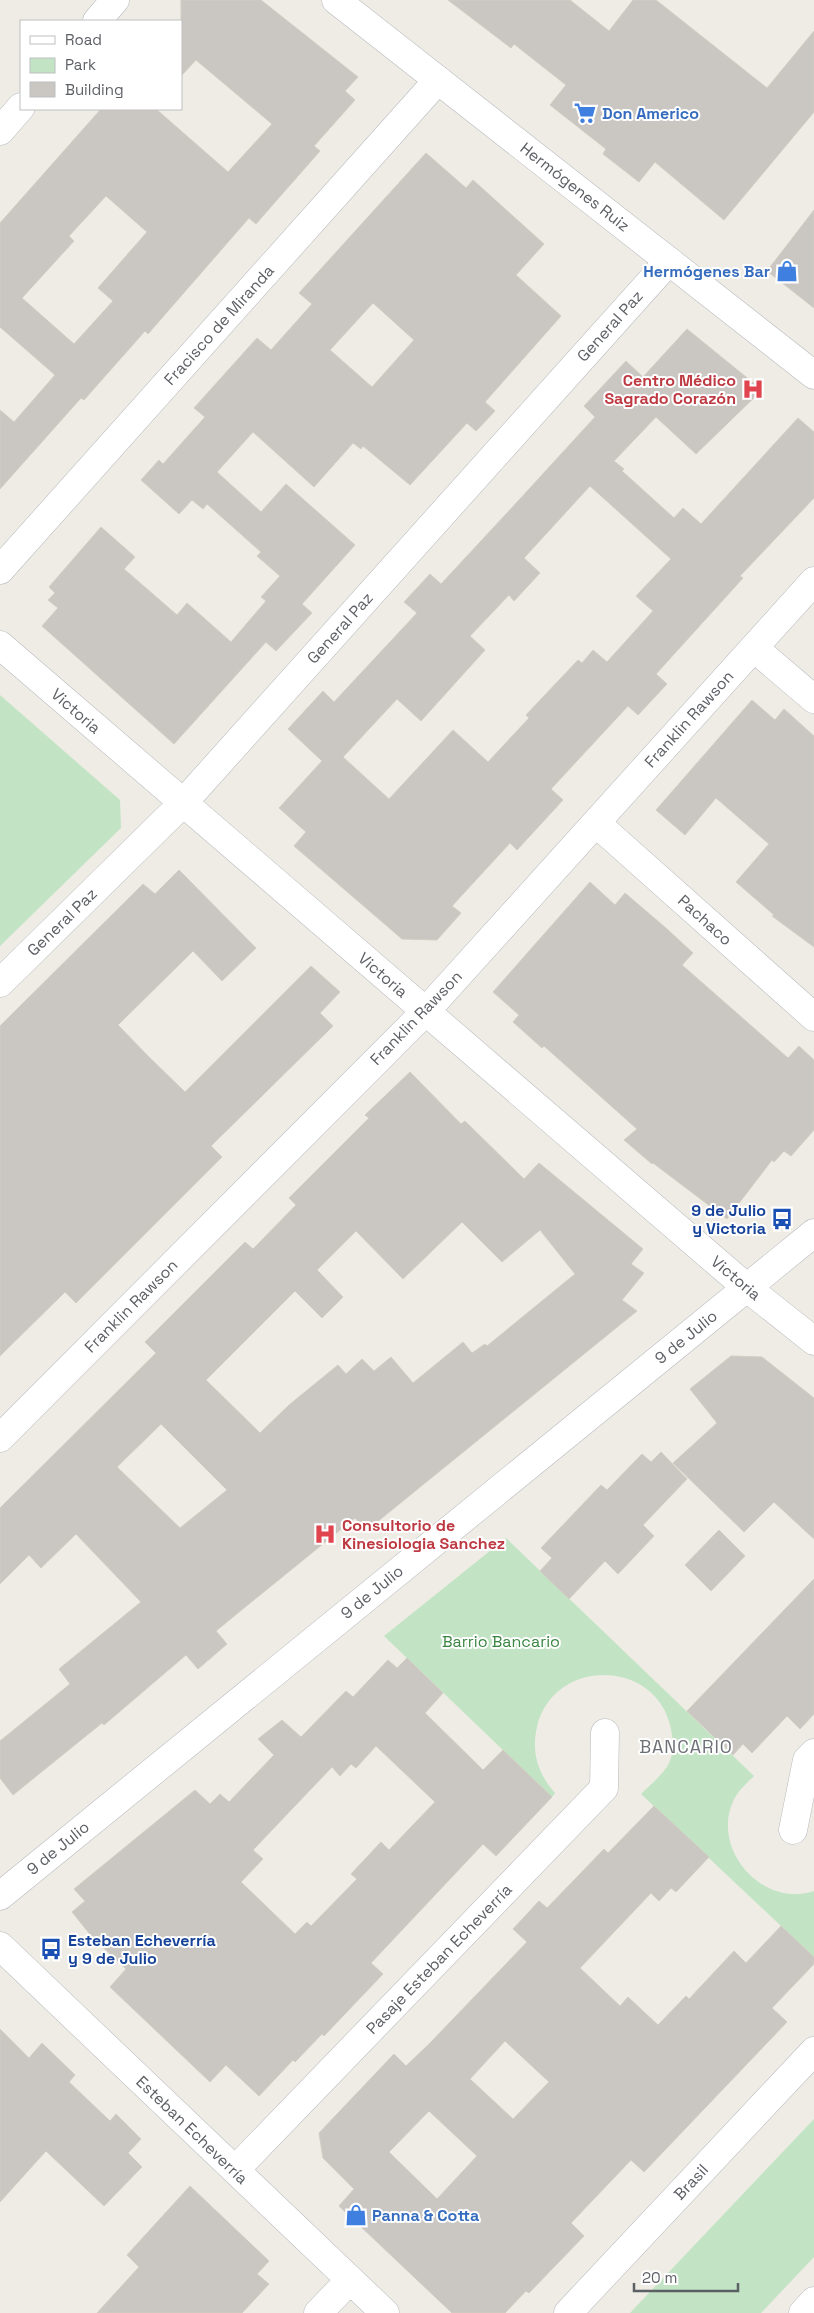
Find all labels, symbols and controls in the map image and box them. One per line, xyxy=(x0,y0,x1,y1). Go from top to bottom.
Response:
legend xyxy=(20,20,182,110)
text: Road xyxy=(65,30,102,49)
text: Park xyxy=(65,55,96,74)
text: Building xyxy=(65,80,124,99)
supermarket icon: Don Americo xyxy=(572,100,598,126)
place label: Don Americo xyxy=(602,103,699,124)
street label: Hermógenes Ruiz xyxy=(516,138,634,236)
shop icon: Hermógenes Bar xyxy=(774,258,800,284)
street label: Fracisco de Miranda xyxy=(159,260,279,390)
place label: Hermógenes Bar xyxy=(643,261,770,282)
street label: General Paz xyxy=(572,286,648,366)
place label: Centro Médico Sagrado Corazón xyxy=(604,370,736,409)
hospital icon: Centro Médico Sagrado Corazón xyxy=(740,376,766,402)
street label: General Paz xyxy=(302,588,378,668)
street label: Franklin Rawson xyxy=(640,666,738,772)
street label: Victoria xyxy=(47,684,105,738)
street label: General Paz xyxy=(23,883,101,961)
street label: Pachaco xyxy=(673,890,737,950)
street label: Victoria xyxy=(354,948,412,1002)
street label: Franklin Rawson xyxy=(365,966,467,1070)
place label: 9 de Julio y Victoria xyxy=(691,1200,766,1239)
bus stop icon: 9 de Julio y Victoria xyxy=(769,1206,795,1232)
street label: Victoria xyxy=(707,1251,765,1305)
street label: Franklin Rawson xyxy=(80,1255,182,1357)
street label: 9 de Julio xyxy=(650,1305,722,1369)
place label: Consultorio de Kinesiologia Sanchez xyxy=(342,1515,505,1554)
hospital icon: Consultorio de Kinesiologia Sanchez xyxy=(312,1521,338,1547)
street label: 9 de Julio xyxy=(336,1560,408,1624)
park label: Barrio Bancario xyxy=(442,1631,560,1652)
district label: BANCARIO xyxy=(639,1735,733,1758)
street label: 9 de Julio xyxy=(22,1816,94,1880)
street label: Pasaje Esteban Echeverría xyxy=(361,1879,517,2039)
place label: Esteban Echeverría y 9 de Julio xyxy=(68,1930,216,1969)
bus stop icon: Esteban Echeverría y 9 de Julio xyxy=(38,1936,64,1962)
street label: Esteban Echeverría xyxy=(132,2071,252,2189)
street label: Brasil xyxy=(669,2160,713,2204)
shop icon: Panna & Cotta xyxy=(343,2202,369,2228)
place label: Panna & Cotta xyxy=(372,2205,479,2226)
scale bar xyxy=(634,2260,738,2292)
text: 20 m xyxy=(642,2268,677,2287)

